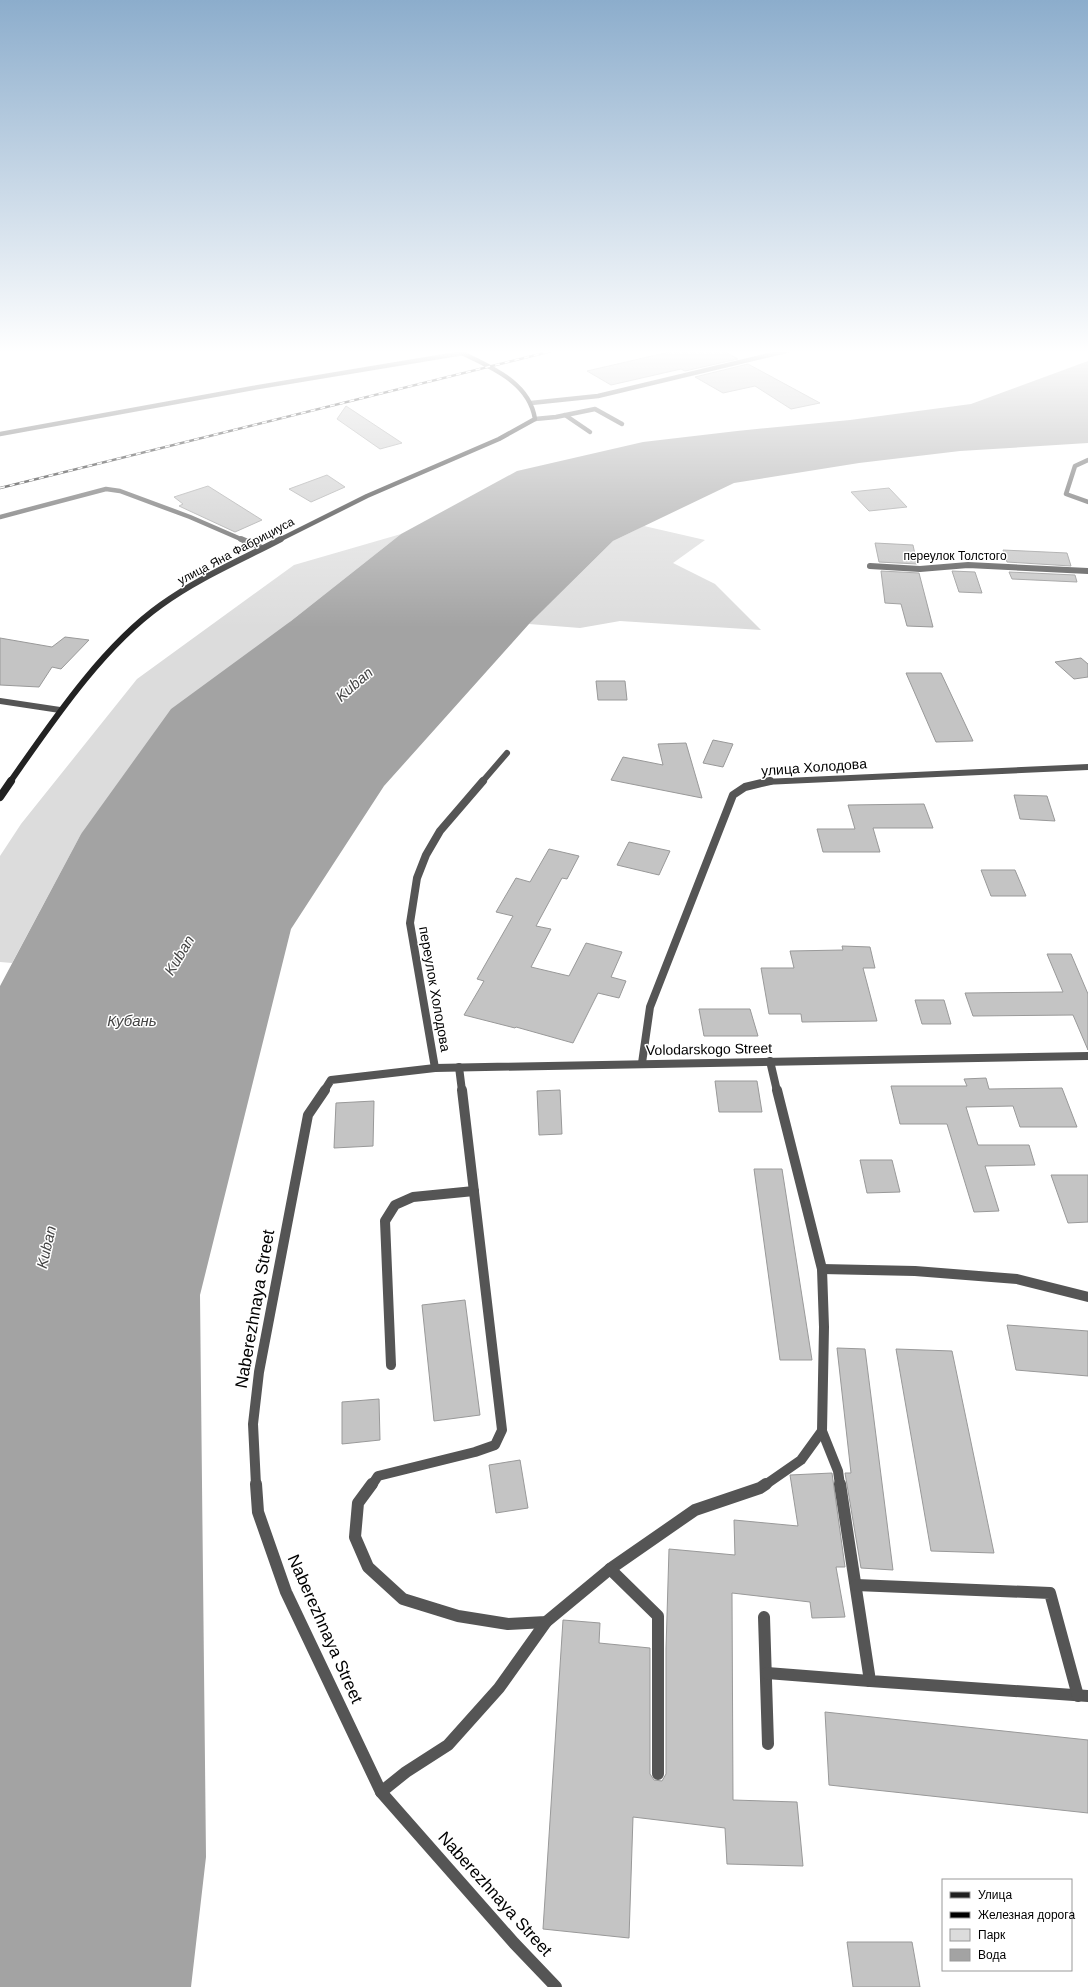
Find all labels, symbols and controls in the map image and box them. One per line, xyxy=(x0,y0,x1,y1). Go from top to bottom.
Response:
street label: улица Яна Фабрициуса xyxy=(175,514,297,588)
street label: переулок Толстого xyxy=(903,549,1007,563)
water label: Kuban xyxy=(332,663,376,705)
street label: улица Холодова xyxy=(761,755,868,779)
street label: переулок Холодова xyxy=(416,925,454,1053)
water label: Kuban xyxy=(161,932,197,978)
water label: Кубань xyxy=(107,1012,157,1029)
street label: Volodarskogo Street xyxy=(646,1040,772,1058)
water label: Kuban xyxy=(33,1224,59,1270)
street label: Naberezhnaya Street xyxy=(232,1228,278,1390)
street label: Naberezhnaya Street xyxy=(284,1552,366,1706)
street label: Naberezhnaya Street xyxy=(434,1828,556,1960)
legend xyxy=(942,1879,1072,1971)
text: Улица xyxy=(978,1888,1012,1902)
text: Железная дорога xyxy=(978,1908,1075,1922)
text: Парк xyxy=(978,1928,1006,1942)
text: Вода xyxy=(978,1948,1006,1962)

